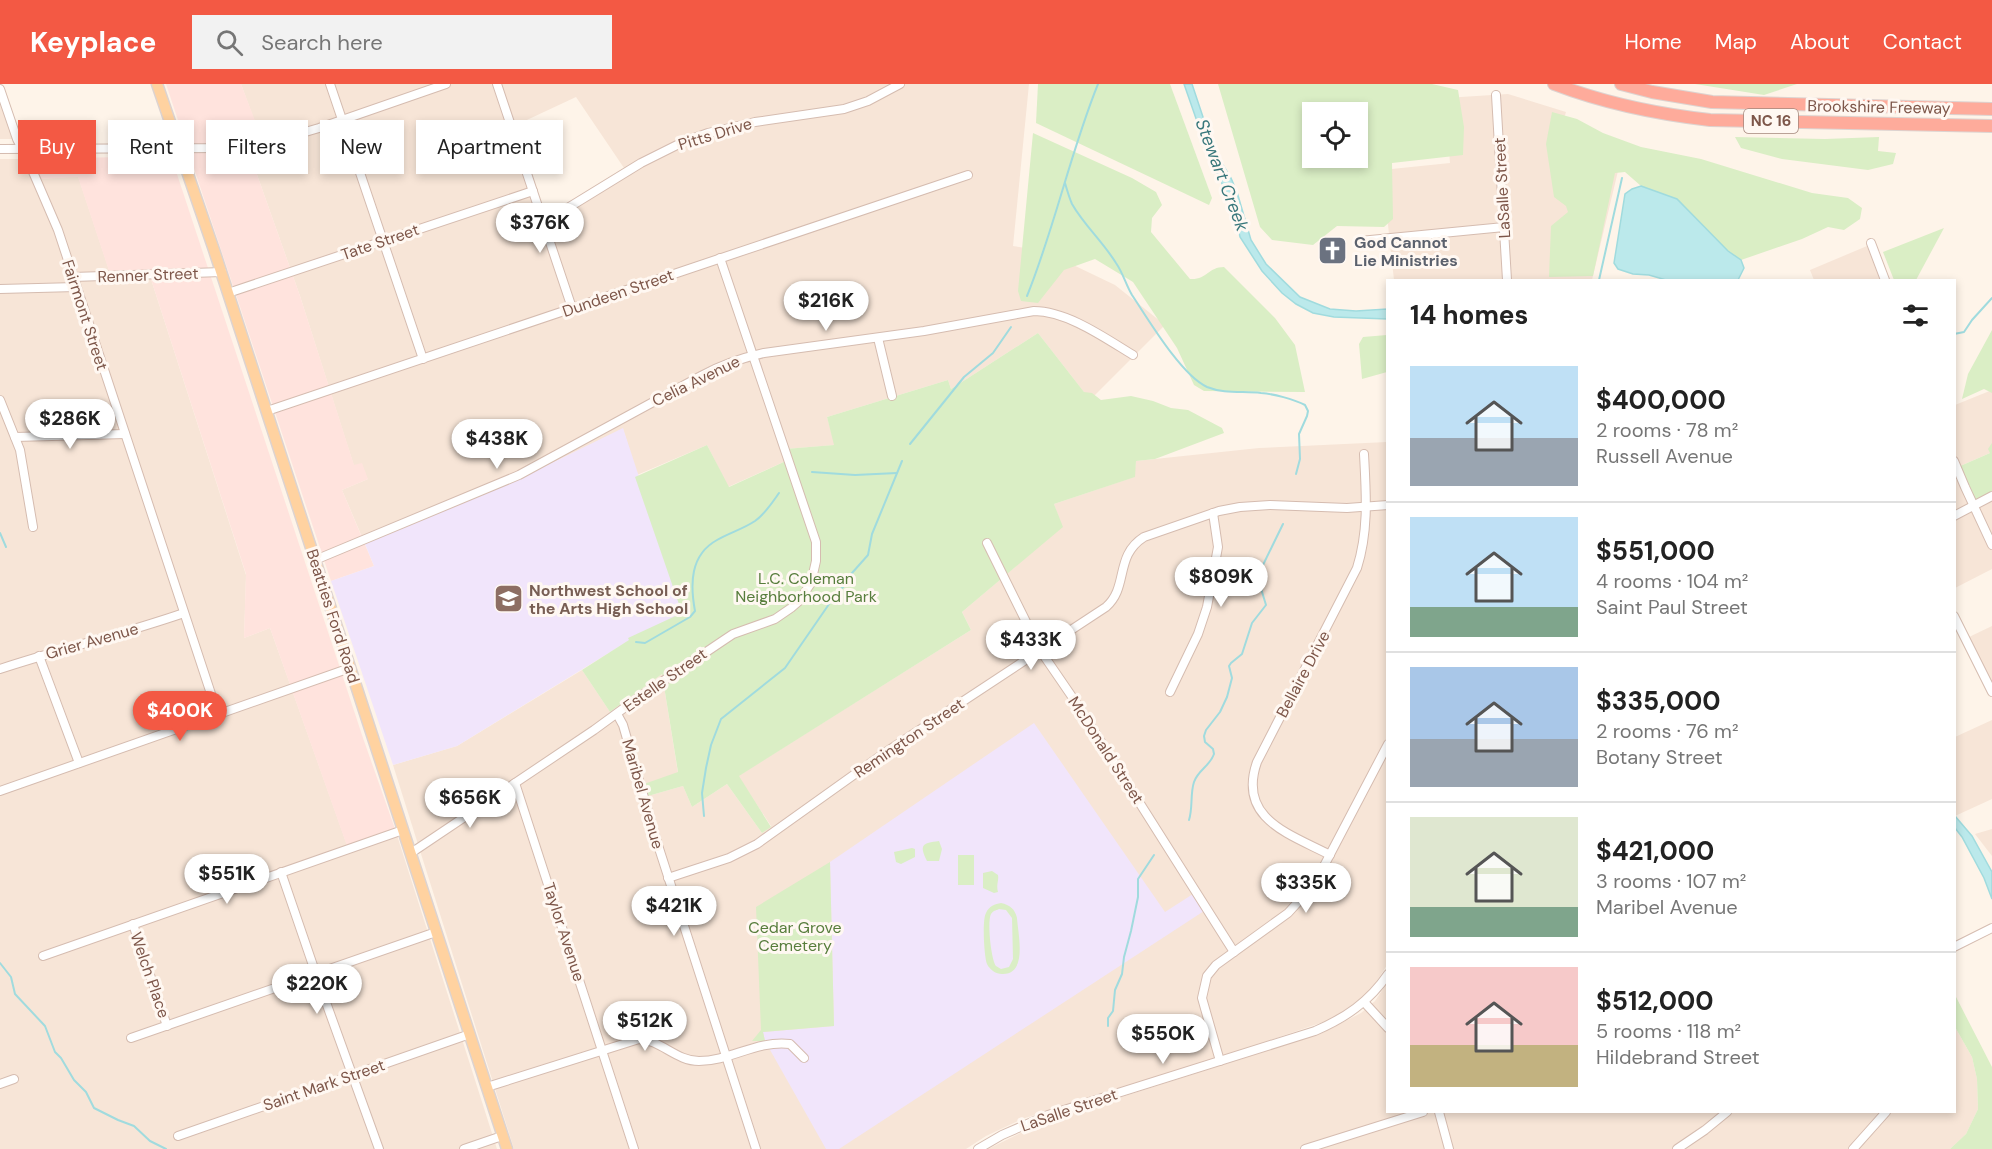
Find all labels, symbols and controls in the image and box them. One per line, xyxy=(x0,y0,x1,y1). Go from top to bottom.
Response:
search box xyxy=(192,15,612,69)
text: Keyplace xyxy=(30,24,156,61)
icon: search xyxy=(213,26,246,59)
text: Search here xyxy=(261,28,383,57)
text: Home xyxy=(1624,28,1682,56)
text: Map xyxy=(1715,28,1757,56)
text: About xyxy=(1790,28,1850,56)
text: Contact xyxy=(1883,28,1962,56)
street label: Brookshire Freeway xyxy=(1807,95,1951,119)
map controls xyxy=(1302,102,1368,168)
button: locate xyxy=(1302,102,1368,168)
road number: NC 16 xyxy=(1744,109,1798,133)
street label: Pitts Drive xyxy=(676,113,754,155)
water label: Stewart Creek xyxy=(1190,115,1255,235)
chip: Buy xyxy=(18,120,96,174)
chip: Rent xyxy=(108,120,194,174)
chip: Filters xyxy=(206,120,308,174)
chip: New xyxy=(320,120,404,174)
chip: Apartment xyxy=(416,120,563,174)
street label: LaSalle Street xyxy=(1489,137,1515,239)
pin: $376K xyxy=(498,203,582,254)
text: $376K xyxy=(510,209,570,235)
street label: Tate Street xyxy=(338,219,422,265)
place label: God Cannot Lie Ministries xyxy=(1354,232,1458,271)
church icon: God Cannot Lie Ministries xyxy=(1317,235,1349,267)
street label: Fairmont Street xyxy=(57,257,113,373)
street label: Renner Street xyxy=(97,263,199,287)
street label: Dundeen Street xyxy=(560,264,676,322)
pin: $216K xyxy=(784,281,868,332)
text: $216K xyxy=(798,287,854,313)
text: 14 homes xyxy=(1410,298,1528,332)
icon: filters xyxy=(1899,299,1932,332)
street label: Celia Avenue xyxy=(649,351,743,411)
text: $400,000 xyxy=(1596,383,1726,417)
icon: home xyxy=(1458,390,1530,462)
pin: $286K xyxy=(28,399,112,450)
text: $286K xyxy=(39,405,101,431)
text: 2 rooms · 78 m² xyxy=(1596,417,1738,443)
pin: $438K xyxy=(455,419,539,470)
text: $438K xyxy=(466,425,528,451)
text: Russell Avenue xyxy=(1596,443,1733,469)
text: $551,000 xyxy=(1596,534,1715,568)
icon: home xyxy=(1458,541,1530,613)
street label: Beatties Ford Road xyxy=(301,546,365,686)
pin: $809K xyxy=(1179,557,1263,608)
text: $809K xyxy=(1189,563,1253,589)
park label: L.C. Coleman Neighborhood Park xyxy=(735,568,877,607)
text: 4 rooms · 104 m² xyxy=(1596,568,1748,594)
place label: Northwest School of the Arts High School xyxy=(529,580,688,619)
school or university icon: Northwest School of the Arts High School xyxy=(492,583,524,615)
text: Saint Paul Street xyxy=(1596,594,1748,620)
street label: Grier Avenue xyxy=(43,618,141,664)
pin: $433K xyxy=(989,620,1073,671)
text: $433K xyxy=(1000,626,1062,652)
street label: Bellaire Drive xyxy=(1271,627,1335,721)
street label: Estelle Street xyxy=(619,643,711,717)
text: $335,000 xyxy=(1596,684,1721,718)
pin: $400K xyxy=(138,691,222,742)
icon: home xyxy=(1458,691,1530,763)
street label: McDonald Street xyxy=(1063,692,1149,808)
street label: Remington Street xyxy=(850,693,968,783)
text: $400K xyxy=(147,697,213,723)
text: 2 rooms · 76 m² xyxy=(1596,718,1739,744)
street label: Maribel Avenue xyxy=(617,737,669,851)
text: Botany Street xyxy=(1596,744,1723,770)
pin: $656K xyxy=(428,778,512,829)
text: $656K xyxy=(439,784,501,810)
text: $421,000 xyxy=(1596,834,1714,868)
icon: home xyxy=(1458,841,1530,913)
pin: $551K xyxy=(185,854,269,905)
text: $551K xyxy=(198,860,256,886)
pin: $335K xyxy=(1264,863,1348,914)
text: 3 rooms · 107 m² xyxy=(1596,868,1746,894)
text: $335K xyxy=(1275,869,1337,895)
street label: Taylor Avenue xyxy=(538,880,590,984)
pin: $421K xyxy=(632,886,716,937)
text: $421K xyxy=(646,892,702,918)
text: Maribel Avenue xyxy=(1596,894,1738,920)
park label: Cedar Grove Cemetery xyxy=(748,917,842,956)
street label: Welch Place xyxy=(125,929,175,1021)
pin: $220K xyxy=(275,964,359,1015)
text: $220K xyxy=(286,970,348,996)
text: $512,000 xyxy=(1596,984,1714,1018)
icon: home xyxy=(1458,991,1530,1063)
pin: $512K xyxy=(603,1001,687,1052)
text: $512K xyxy=(617,1007,673,1033)
pin: $550K xyxy=(1121,1014,1205,1065)
text: 5 rooms · 118 m² xyxy=(1596,1018,1741,1044)
text: $550K xyxy=(1131,1020,1195,1046)
text: Hildebrand Street xyxy=(1596,1044,1760,1070)
street label: Saint Mark Street xyxy=(260,1054,388,1116)
street label: LaSalle Street xyxy=(1018,1084,1120,1136)

